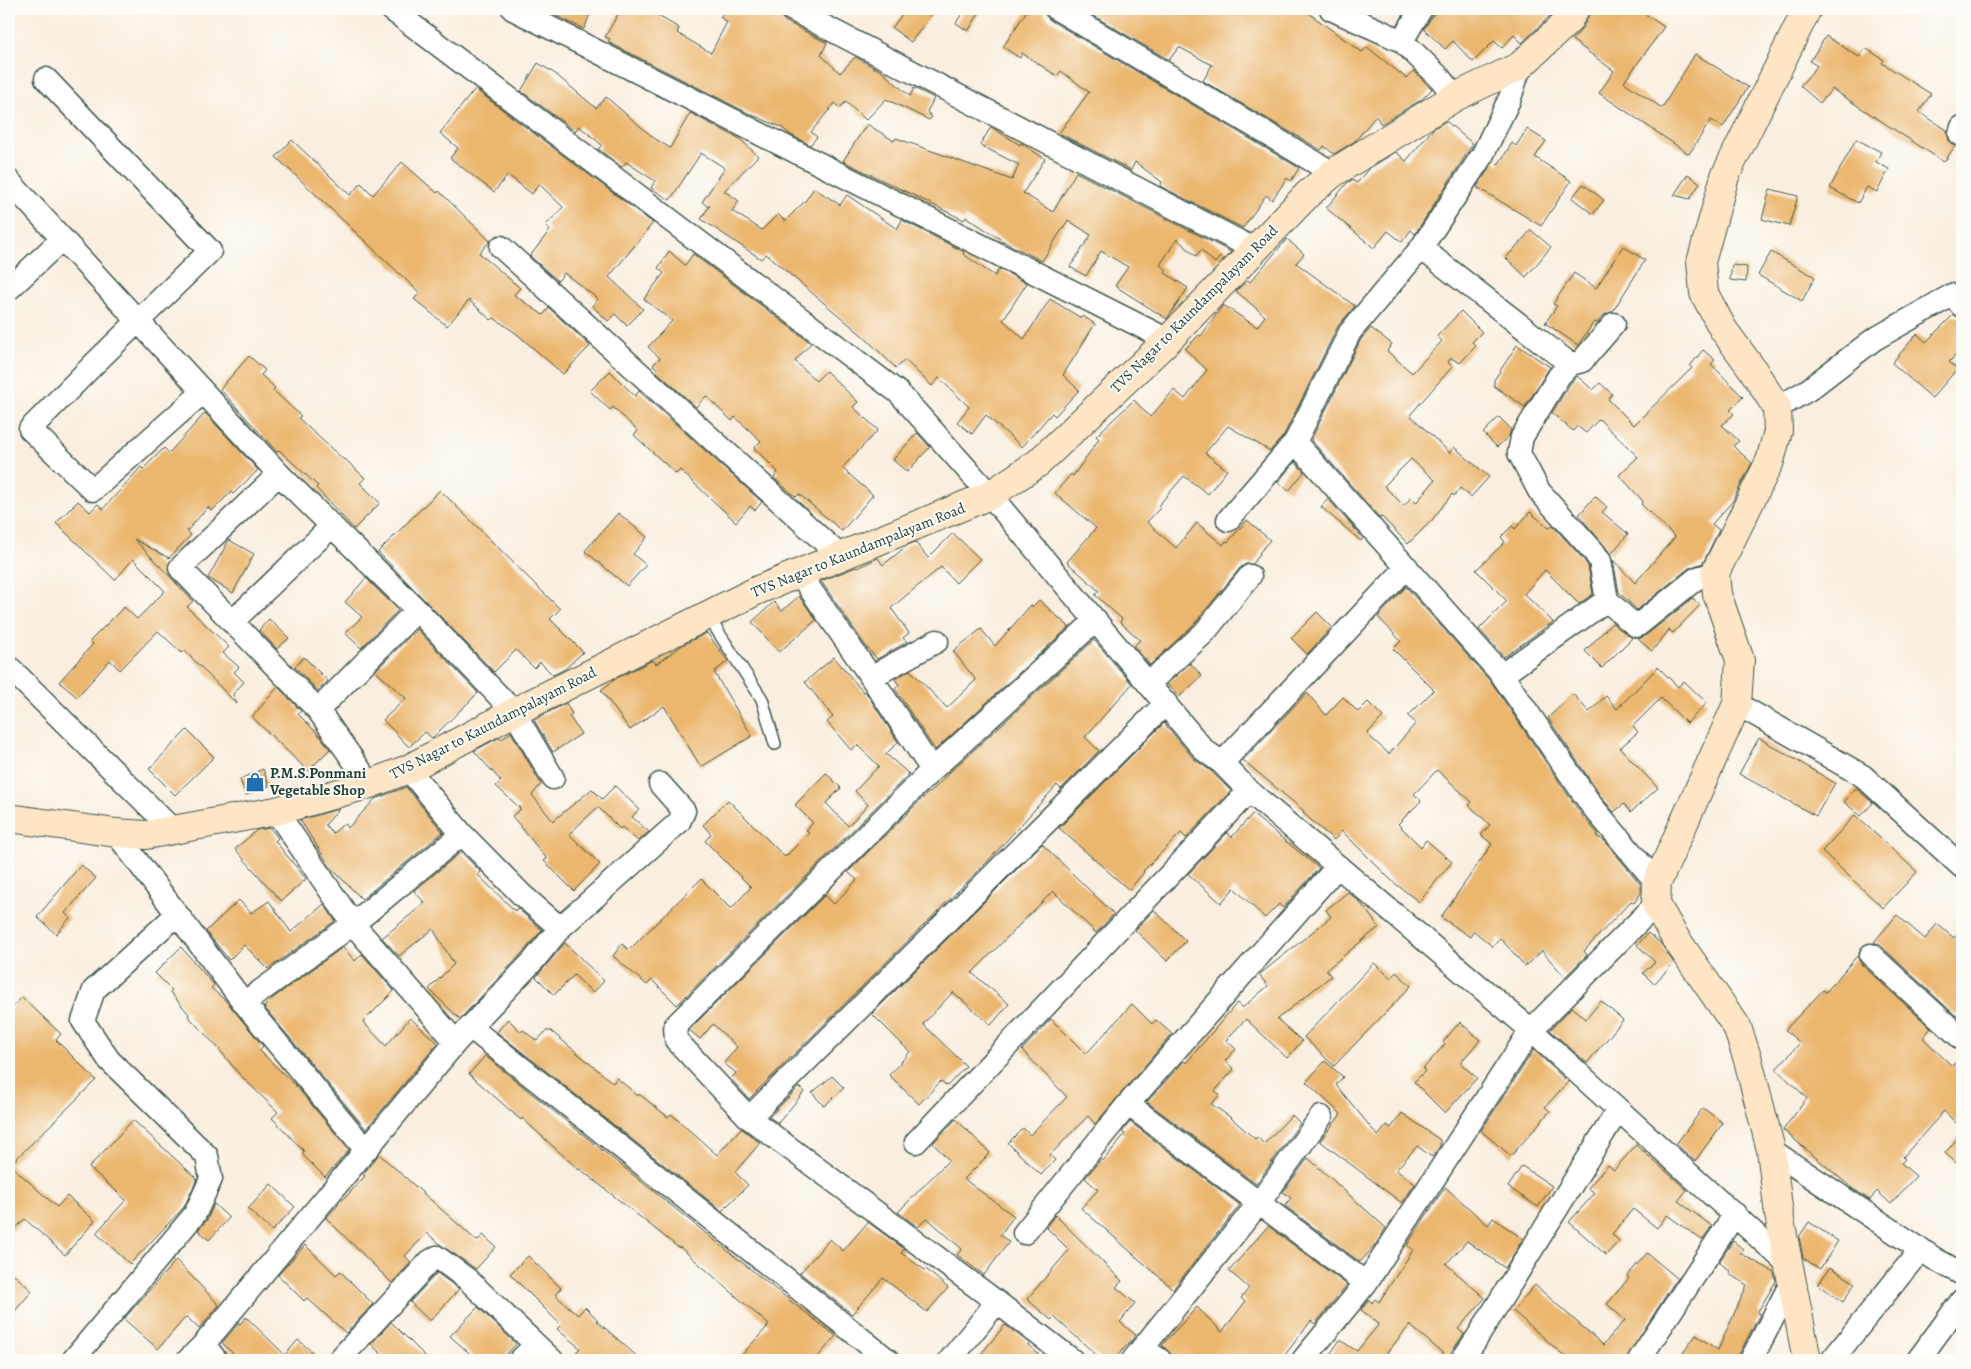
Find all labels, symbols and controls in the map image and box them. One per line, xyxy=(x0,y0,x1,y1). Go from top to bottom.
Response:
street label: TVS Nagar to Kaundampalayam Road xyxy=(1106,220,1283,397)
street label: TVS Nagar to Kaundampalayam Road xyxy=(748,497,969,602)
street label: TVS Nagar to Kaundampalayam Road xyxy=(386,662,601,784)
place label: P.M.S.Ponmani Vegetable Shop xyxy=(269,763,367,800)
shop icon: P.M.S.Ponmani Vegetable Shop xyxy=(244,771,266,793)

